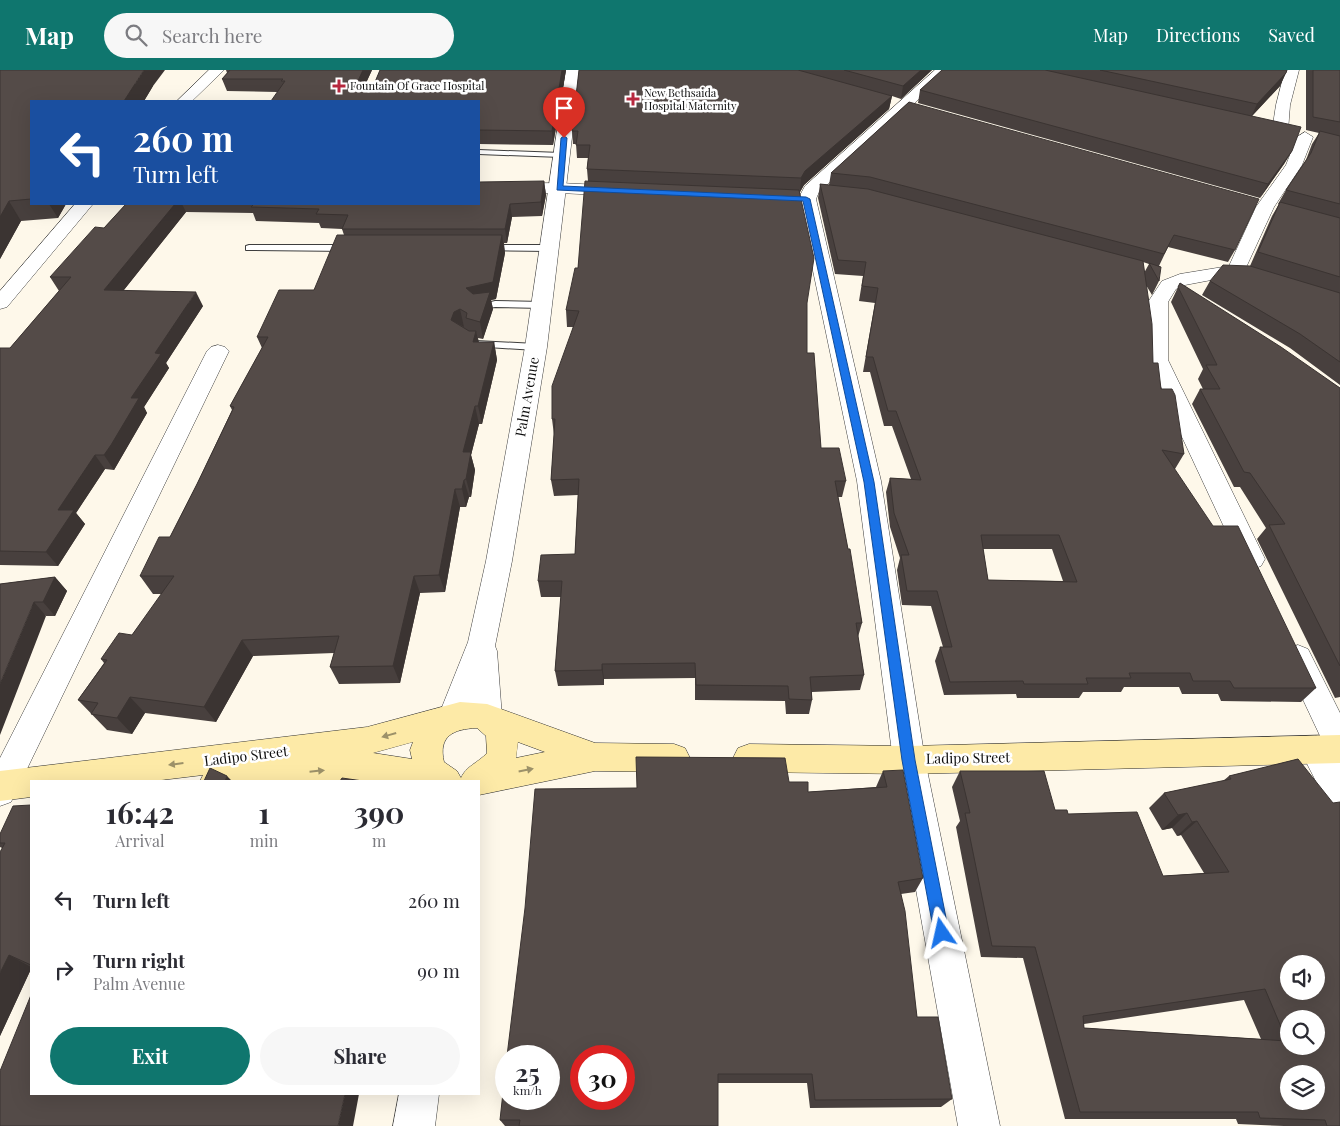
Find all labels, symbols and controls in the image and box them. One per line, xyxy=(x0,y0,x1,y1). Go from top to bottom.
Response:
search box xyxy=(104,13,454,58)
text: Map xyxy=(25,19,74,51)
icon: search xyxy=(122,21,150,49)
text: Search here xyxy=(162,22,262,48)
text: Map xyxy=(1093,23,1128,47)
text: Directions xyxy=(1156,23,1240,47)
text: Saved xyxy=(1268,23,1315,47)
place label: Fountain Of Grace Hospital xyxy=(350,78,484,93)
marker: Fountain Of Grace Hospital xyxy=(332,79,346,93)
place label: New Bethsaida Hospital Maternity xyxy=(644,85,737,113)
pin xyxy=(543,87,585,138)
marker: New Bethsaida Hospital Maternity xyxy=(626,92,640,106)
icon: arrive xyxy=(550,94,578,122)
text: 260 m xyxy=(133,114,233,161)
icon: left xyxy=(50,120,115,185)
text: Turn left xyxy=(133,159,218,189)
street label: Palm Avenue xyxy=(510,356,543,438)
one-way arrow xyxy=(381,731,397,739)
street label: Ladipo Street xyxy=(203,741,290,770)
street label: Ladipo Street xyxy=(926,747,1011,768)
one-way arrow xyxy=(168,760,184,768)
one-way arrow xyxy=(519,766,535,774)
one-way arrow xyxy=(309,767,325,775)
text: 16:42 xyxy=(106,792,174,832)
text: 1 xyxy=(258,792,270,832)
text: 390 xyxy=(354,792,404,832)
text: Arrival xyxy=(115,830,165,851)
text: min xyxy=(250,830,278,851)
text: m xyxy=(372,830,386,851)
icon: left xyxy=(50,886,78,914)
text: Turn left xyxy=(93,887,170,913)
text: 260 m xyxy=(408,887,460,913)
position arrow xyxy=(915,906,967,958)
text: Turn right xyxy=(93,947,185,973)
map controls xyxy=(1280,955,1325,1110)
button: sound xyxy=(1280,955,1325,1000)
icon: right xyxy=(50,956,78,984)
text: 90 m xyxy=(417,957,460,983)
text: Palm Avenue xyxy=(93,973,185,994)
button: search xyxy=(1280,1010,1325,1055)
button: Exit xyxy=(50,1027,250,1085)
button: Share xyxy=(260,1027,460,1085)
speed limit sign: 30 xyxy=(570,1045,635,1110)
text: 25 xyxy=(515,1055,540,1088)
button: layers xyxy=(1280,1065,1325,1110)
text: km/h xyxy=(513,1082,542,1098)

